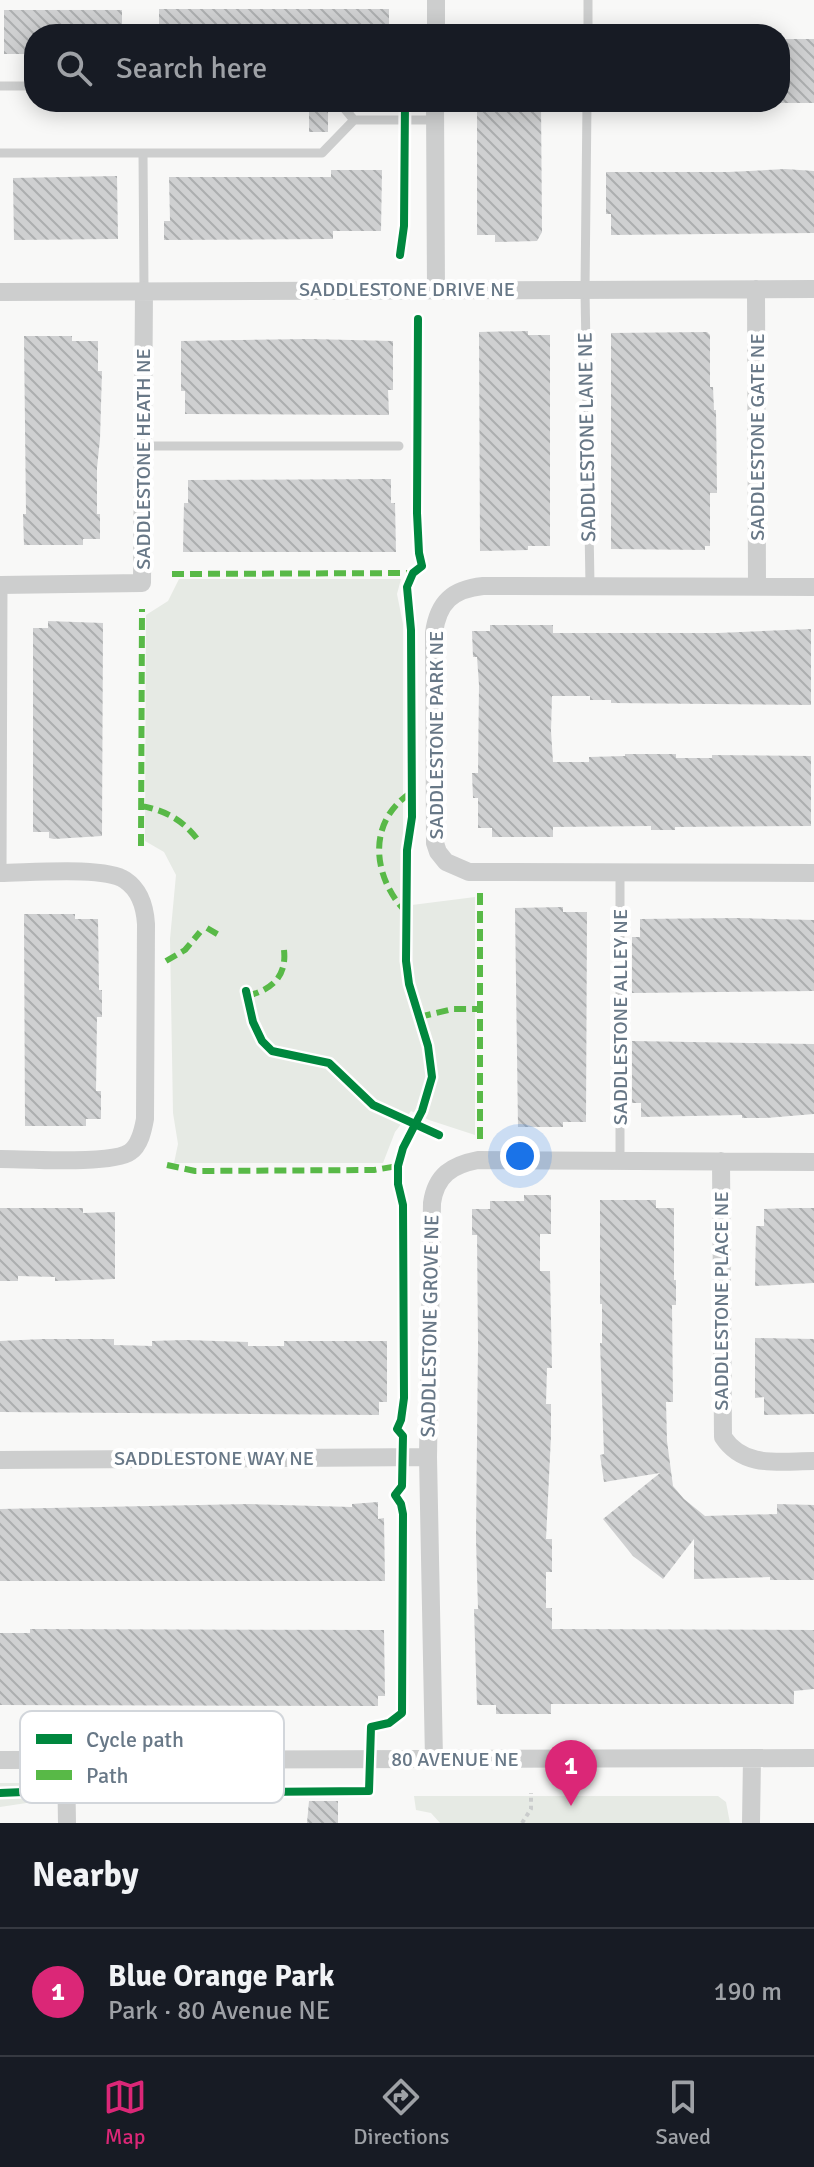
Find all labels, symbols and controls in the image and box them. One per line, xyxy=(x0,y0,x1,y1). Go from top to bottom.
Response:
search box xyxy=(24,24,790,112)
icon: search xyxy=(52,46,96,90)
text: Search here xyxy=(116,50,267,87)
street label: SADDLESTONE DRIVE NE xyxy=(299,277,515,302)
street label: SADDLESTONE LANE NE xyxy=(573,332,601,542)
street label: SADDLESTONE GATE NE xyxy=(745,333,770,541)
street label: SADDLESTONE HEATH NE xyxy=(131,348,156,570)
street label: SADDLESTONE PARK NE xyxy=(424,631,449,839)
street label: SADDLESTONE ALLEY NE xyxy=(608,909,633,1125)
your location xyxy=(500,1136,540,1176)
street label: SADDLESTONE PLACE NE xyxy=(709,1191,734,1411)
street label: SADDLESTONE GROVE NE xyxy=(416,1214,444,1438)
street label: SADDLESTONE WAY NE xyxy=(114,1446,314,1471)
legend xyxy=(20,1711,284,1803)
text: Cycle path xyxy=(86,1726,184,1753)
pin: 1 xyxy=(545,1740,597,1806)
street label: 80 AVENUE NE xyxy=(391,1747,519,1772)
text: Path xyxy=(86,1762,129,1789)
text: Nearby xyxy=(32,1854,139,1896)
text: Blue Orange Park xyxy=(108,1958,334,1995)
text: 1 xyxy=(51,1976,65,2008)
text: 190 m xyxy=(713,1976,782,2008)
text: Park · 80 Avenue NE xyxy=(108,1995,331,2027)
tab: Map xyxy=(103,2075,147,2150)
tab: Directions xyxy=(353,2075,449,2150)
tab: Saved xyxy=(656,2075,711,2150)

